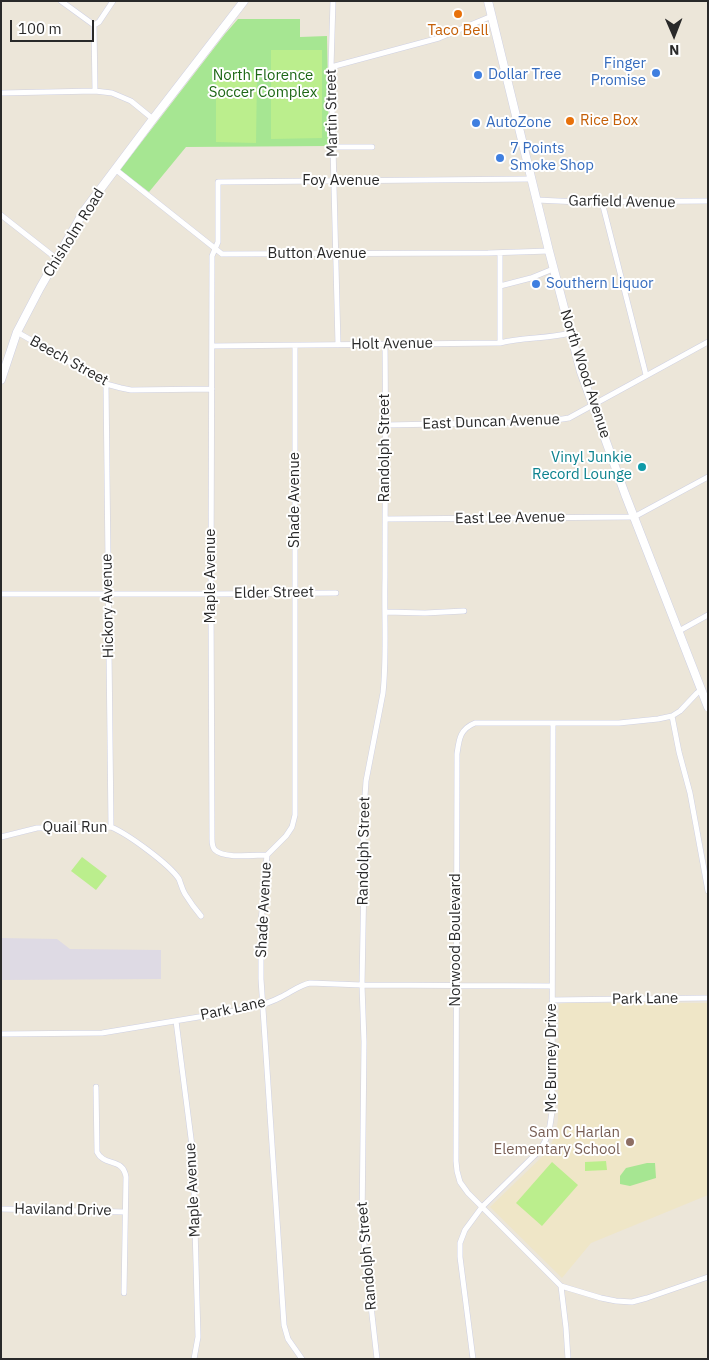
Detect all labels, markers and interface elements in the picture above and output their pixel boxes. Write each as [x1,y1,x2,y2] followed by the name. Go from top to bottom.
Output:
[452,8,464,20] marker: Taco Bell
[12,10,96,42] scale bar
[649,10,699,60] north arrow
[18,19,62,38] text: 100 m
[427,22,489,40] place label: Taco Bell
[669,41,679,59] text: N
[591,55,646,90] place label: Finger Promise
[488,66,561,84] place label: Dollar Tree
[209,67,317,102] park label: North Florence Soccer Complex
[650,67,662,79] marker: Finger Promise
[322,69,342,157] street label: Martin Street
[472,69,484,81] marker: Dollar Tree
[580,112,638,130] place label: Rice Box
[486,114,551,132] place label: AutoZone
[564,115,576,127] marker: Rice Box
[470,117,482,129] marker: AutoZone
[510,140,594,175] place label: 7 Points Smoke Shop
[494,152,506,164] marker: 7 Points Smoke Shop
[302,172,380,190] street label: Foy Avenue
[40,185,108,281] street label: Chisholm Road
[568,192,676,212] street label: Garfield Avenue
[267,245,367,263] street label: Button Avenue
[546,275,654,293] place label: Southern Liquor
[530,278,542,290] marker: Southern Liquor
[556,307,614,441] street label: North Wood Avenue
[27,332,111,390] street label: Beech Street
[351,334,433,354] street label: Holt Avenue
[376,393,394,503] street label: Randolph Street
[422,411,560,433] street label: East Duncan Avenue
[532,449,632,484] place label: Vinyl Junkie Record Lounge
[286,452,304,548] street label: Shade Avenue
[636,461,648,473] marker: Vinyl Junkie Record Lounge
[455,508,565,528] street label: East Lee Avenue
[202,529,220,623] street label: Maple Avenue
[98,553,118,659] street label: Hickory Avenue
[234,583,314,603] street label: Elder Street
[354,796,374,906] street label: Randolph Street
[42,819,108,837] street label: Quail Run
[253,862,275,958] street label: Shade Avenue
[447,873,465,1007] street label: Norwood Boulevard
[612,989,678,1009] street label: Park Lane
[199,993,267,1025] street label: Park Lane
[543,1003,561,1113] street label: Mc Burney Drive
[493,1124,620,1159] place label: Sam C Harlan Elementary School
[624,1136,636,1148] marker: Sam C Harlan Elementary School
[182,1142,204,1238] street label: Maple Avenue
[14,1200,112,1220] street label: Haviland Drive
[353,1201,381,1311] street label: Randolph Street

